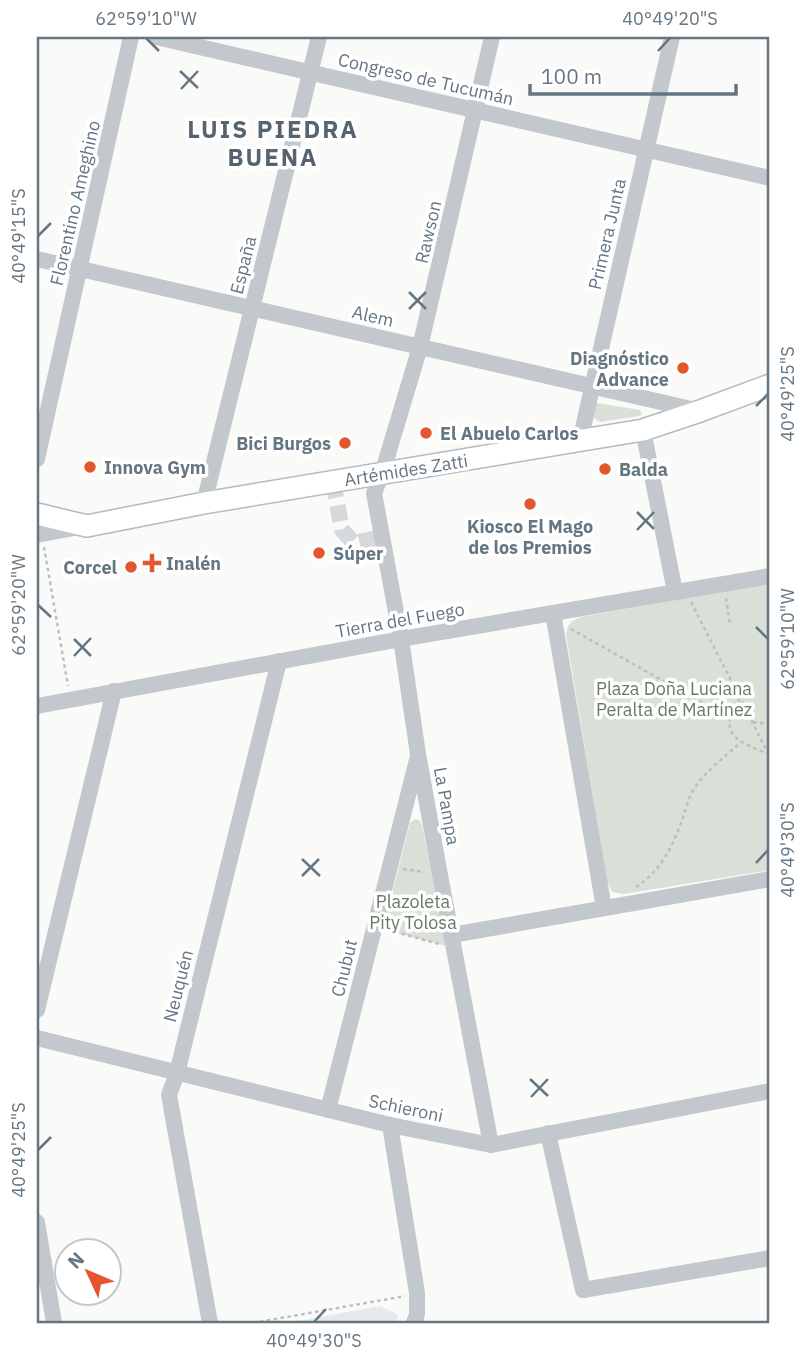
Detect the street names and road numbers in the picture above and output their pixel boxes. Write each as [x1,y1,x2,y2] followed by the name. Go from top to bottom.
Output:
[336,48,516,110] street label: Congreso de Tucumán
[45,118,105,288] street label: Florentino Ameghino
[583,176,631,292] street label: Primera Junta
[410,198,446,266] street label: Rawson
[225,233,261,296] street label: España
[350,300,396,332] street label: Alem
[343,449,469,491] street label: Artémides Zatti
[334,597,466,643] street label: Tierra del Fuego
[429,765,465,847] street label: La Pampa
[326,937,362,999] street label: Chubut
[158,948,198,1024] street label: Neuquén
[367,1089,445,1127] street label: Schieroni

